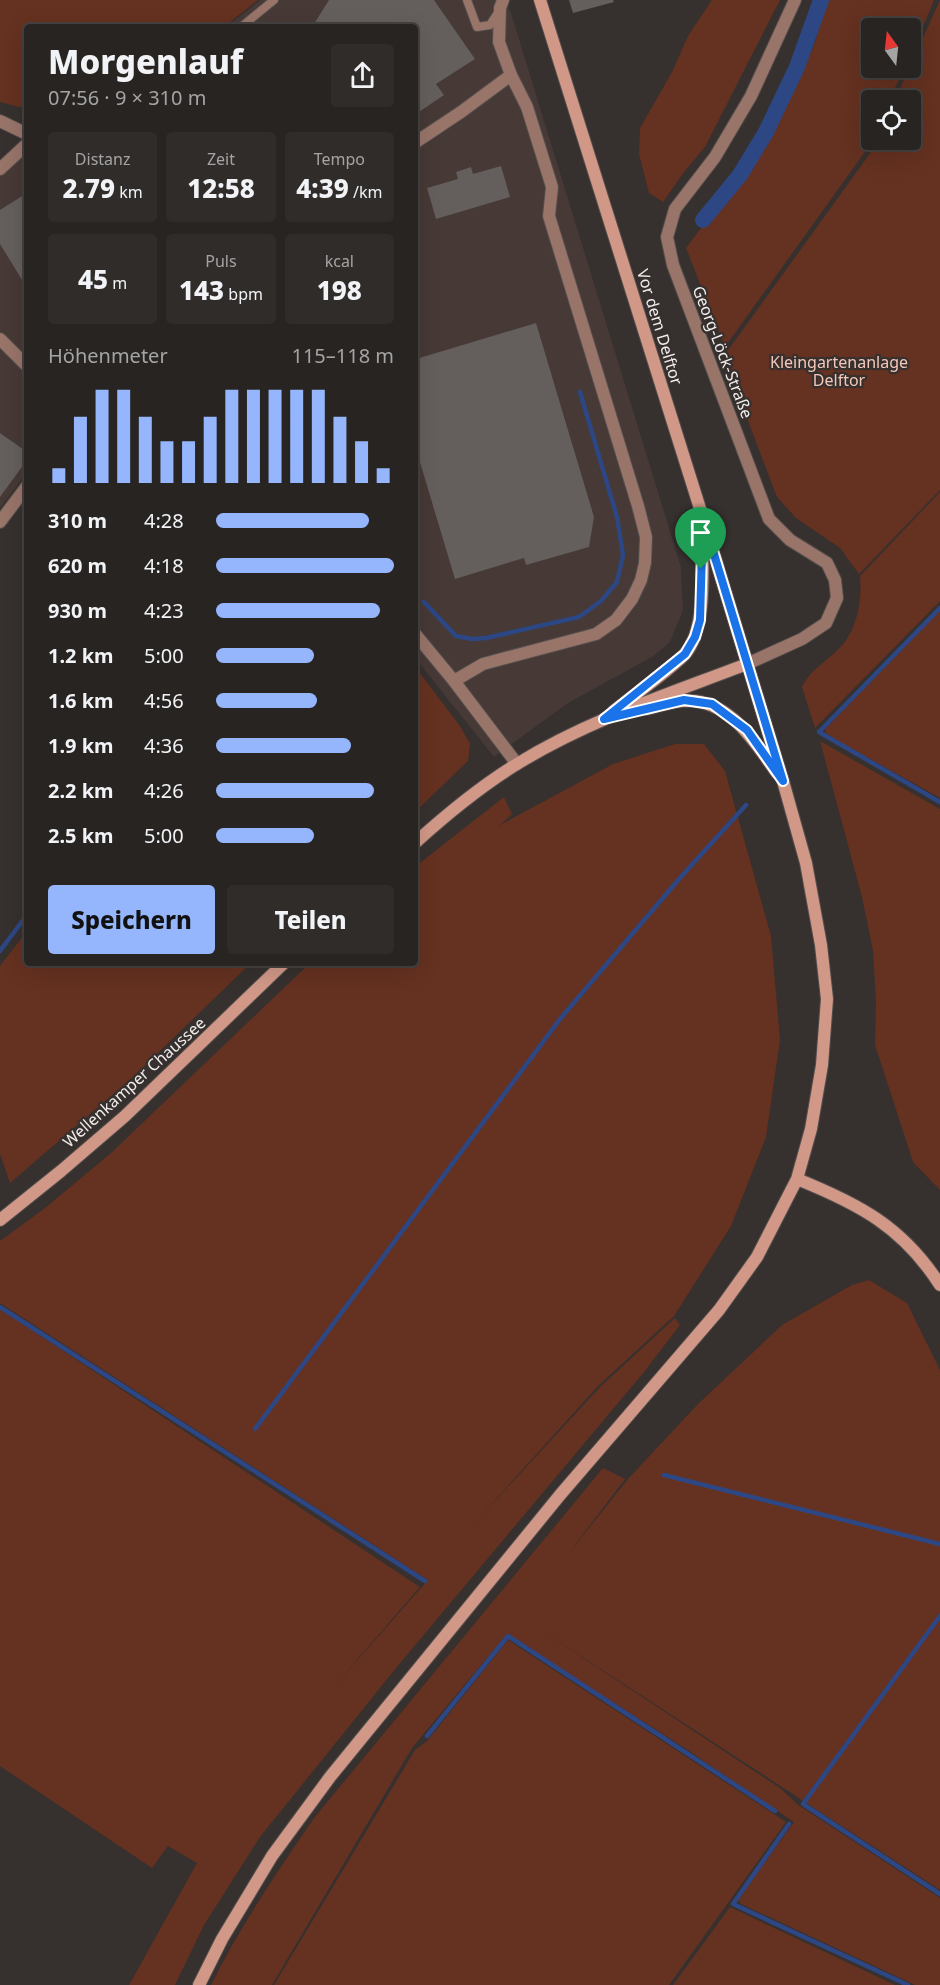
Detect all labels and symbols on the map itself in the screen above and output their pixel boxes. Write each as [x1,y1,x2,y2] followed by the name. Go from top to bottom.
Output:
[861,18,921,78] north arrow
[632,266,688,388] street label: Vor dem Delftor
[688,283,758,421] street label: Georg-Löck-Straße
[770,351,908,391] park label: Kleingartenanlage Delftor
[675,507,726,569] pin
[58,1012,210,1152] street label: Wellenkamper Chaussee

